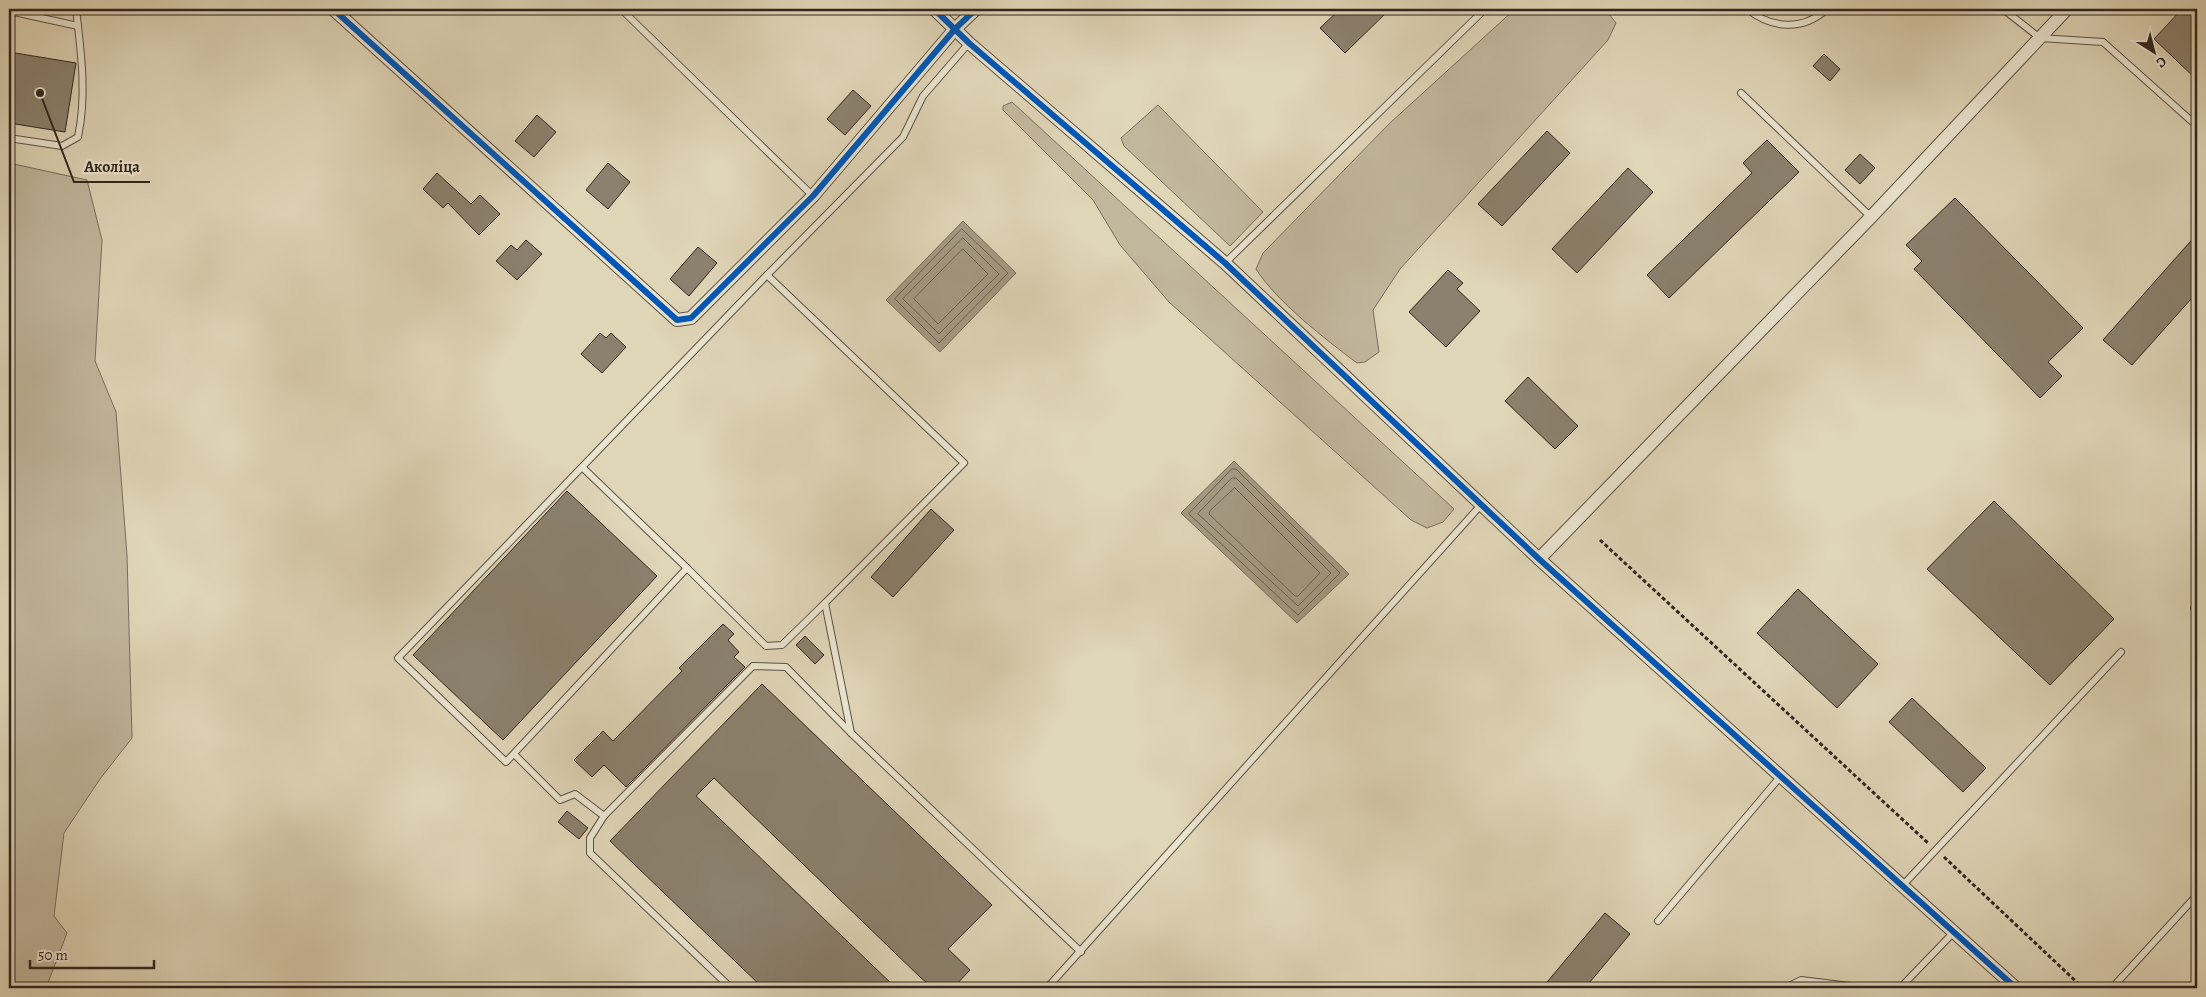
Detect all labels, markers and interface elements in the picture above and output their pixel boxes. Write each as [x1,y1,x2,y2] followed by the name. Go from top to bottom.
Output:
[2128,28,2178,78] north arrow
[2152,52,2170,73] text: С
[74,151,150,182] callout: Аколіца
[83,156,140,178] text: Аколіца
[30,937,154,969] scale bar
[38,945,68,965] text: 50 m

